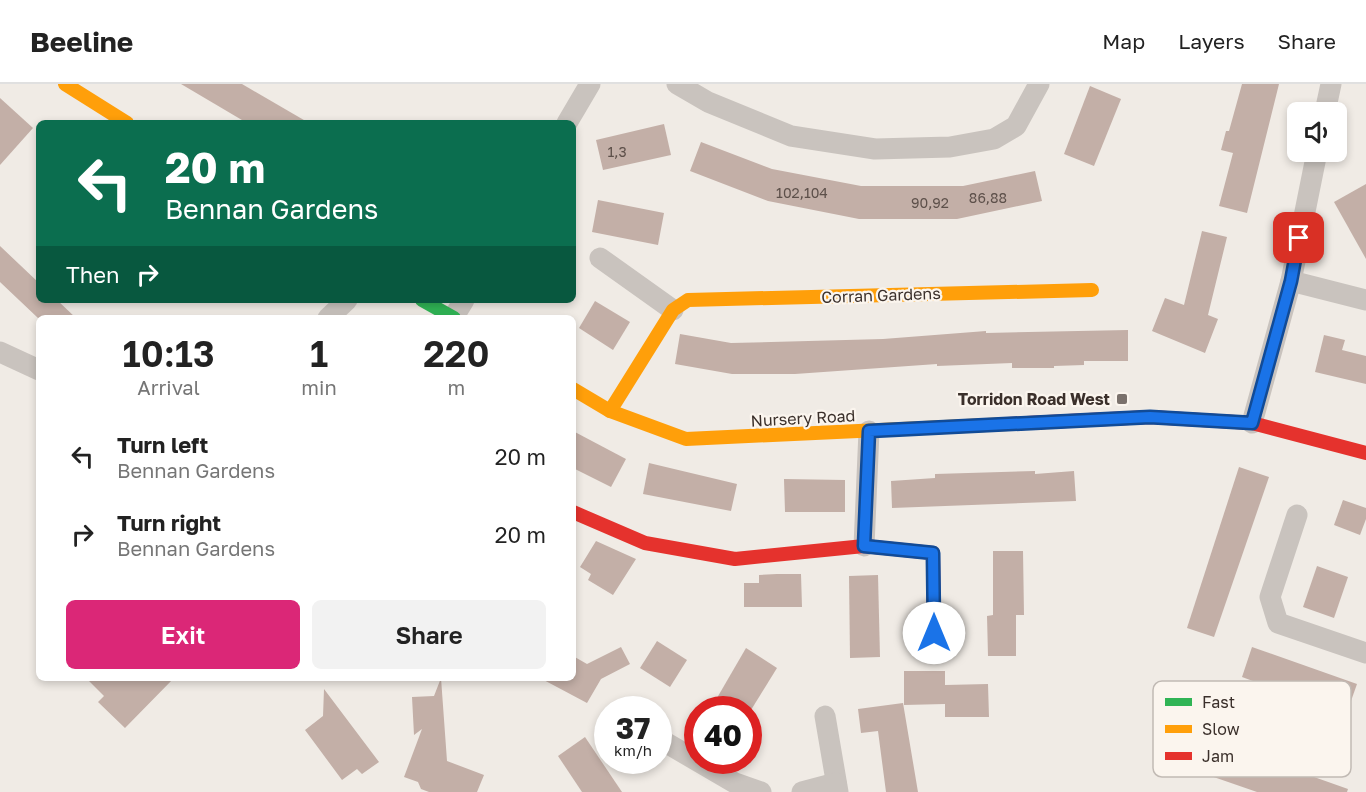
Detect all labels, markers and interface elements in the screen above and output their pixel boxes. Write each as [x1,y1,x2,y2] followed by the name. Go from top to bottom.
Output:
[30,25,133,58] text: Beeline
[1102,28,1145,54] text: Map
[1178,28,1245,54] text: Layers
[1278,28,1336,54] text: Share
[1287,102,1347,162] map controls
[1287,102,1347,162] button: sound
[165,142,265,192] text: 20 m
[607,143,627,160] house number: 1,3
[66,144,144,222] icon: left
[776,184,828,201] house number: 102,104
[969,189,1007,206] house number: 86,88
[165,193,378,225] text: Bennan Gardens
[911,194,949,211] house number: 90,92
[1273,212,1324,263] pin
[1282,221,1315,254] icon: arrive
[131,258,164,291] icon: right
[66,261,119,288] text: Then
[821,283,941,307] street label: Corran Gardens
[123,332,215,375] text: 10:13
[310,332,328,375] text: 1
[423,332,489,375] text: 220
[137,375,200,399] text: Arrival
[301,375,337,399] text: min
[447,375,465,399] text: m
[958,389,1110,409] place label: Torridon Road West
[1115,392,1129,406] marker: Torridon Road West
[750,405,856,431] street label: Nursery Road
[117,431,208,458] text: Turn left
[66,440,99,473] icon: left
[495,443,546,470] text: 20 m
[117,458,275,482] text: Bennan Gardens
[117,509,221,536] text: Turn right
[66,518,99,551] icon: right
[495,521,546,548] text: 20 m
[117,536,275,560] text: Bennan Gardens
[66,600,300,669] button: Exit
[312,600,546,669] button: Share
[902,601,966,665] position arrow
[1153,681,1351,777] legend
[1202,692,1235,712] text: Fast
[684,696,762,774] speed limit sign: 40
[616,710,650,746] text: 37
[1202,719,1240,739] text: Slow
[614,741,652,759] text: km/h
[1202,746,1234,766] text: Jam

